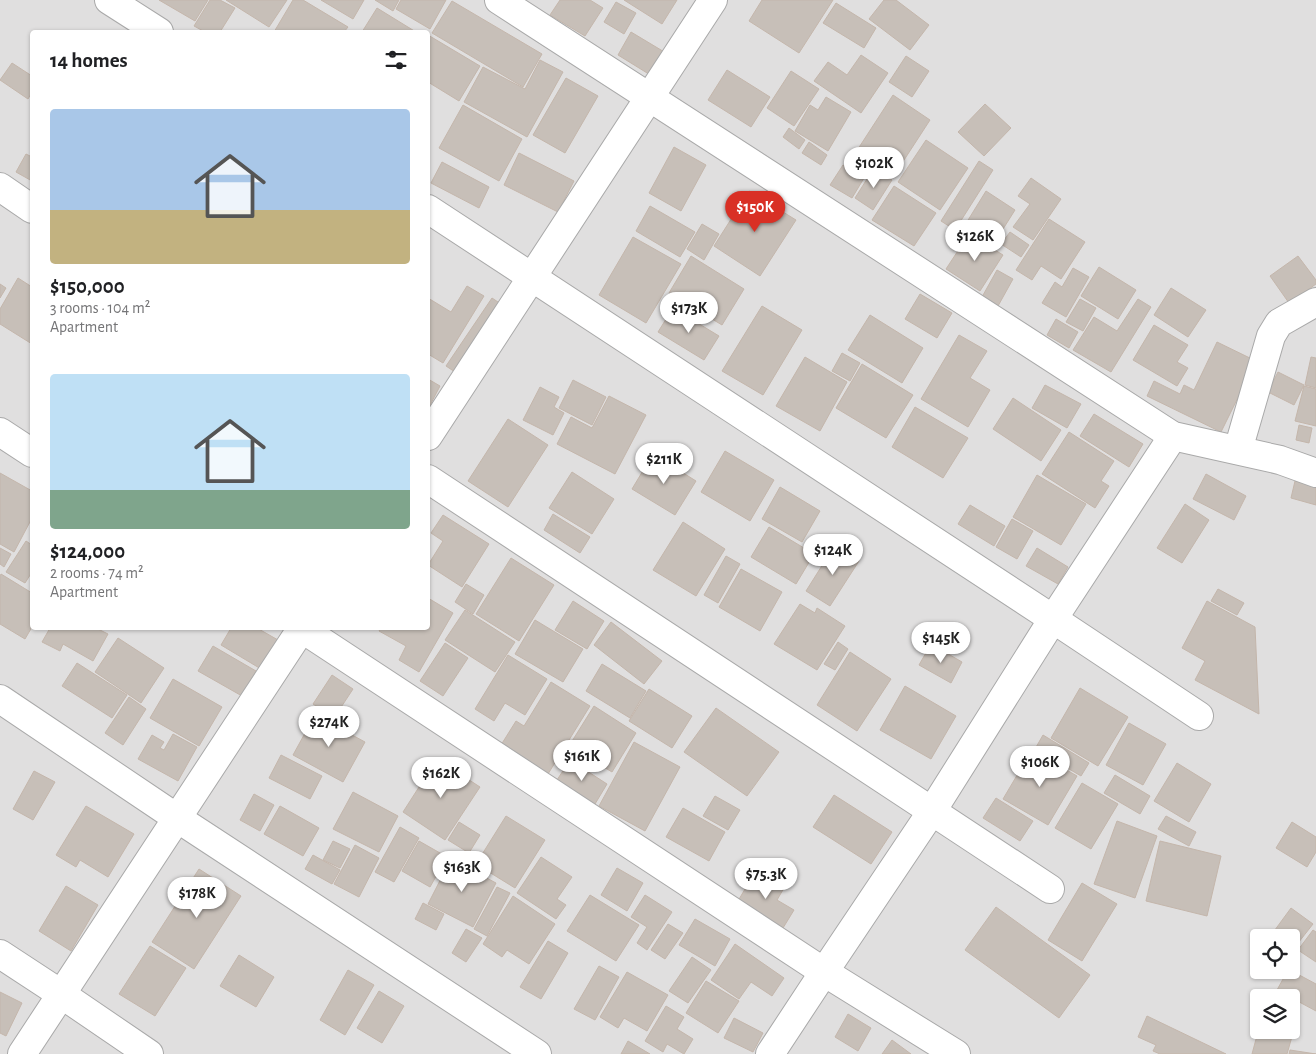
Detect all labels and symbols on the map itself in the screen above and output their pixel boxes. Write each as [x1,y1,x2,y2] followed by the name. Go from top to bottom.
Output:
[839,146,909,189] pin: $102K
[720,190,790,233] pin: $150K
[940,220,1010,262] pin: $126K
[654,292,724,334] pin: $173K
[629,442,699,485] pin: $211K
[798,534,868,576] pin: $124K
[906,622,976,664] pin: $145K
[294,706,364,748] pin: $274K
[547,740,617,782] pin: $161K
[1005,746,1075,788] pin: $106K
[406,756,476,799] pin: $162K
[427,850,497,893] pin: $163K
[725,858,807,900] pin: $75.3K
[162,876,232,919] pin: $178K

